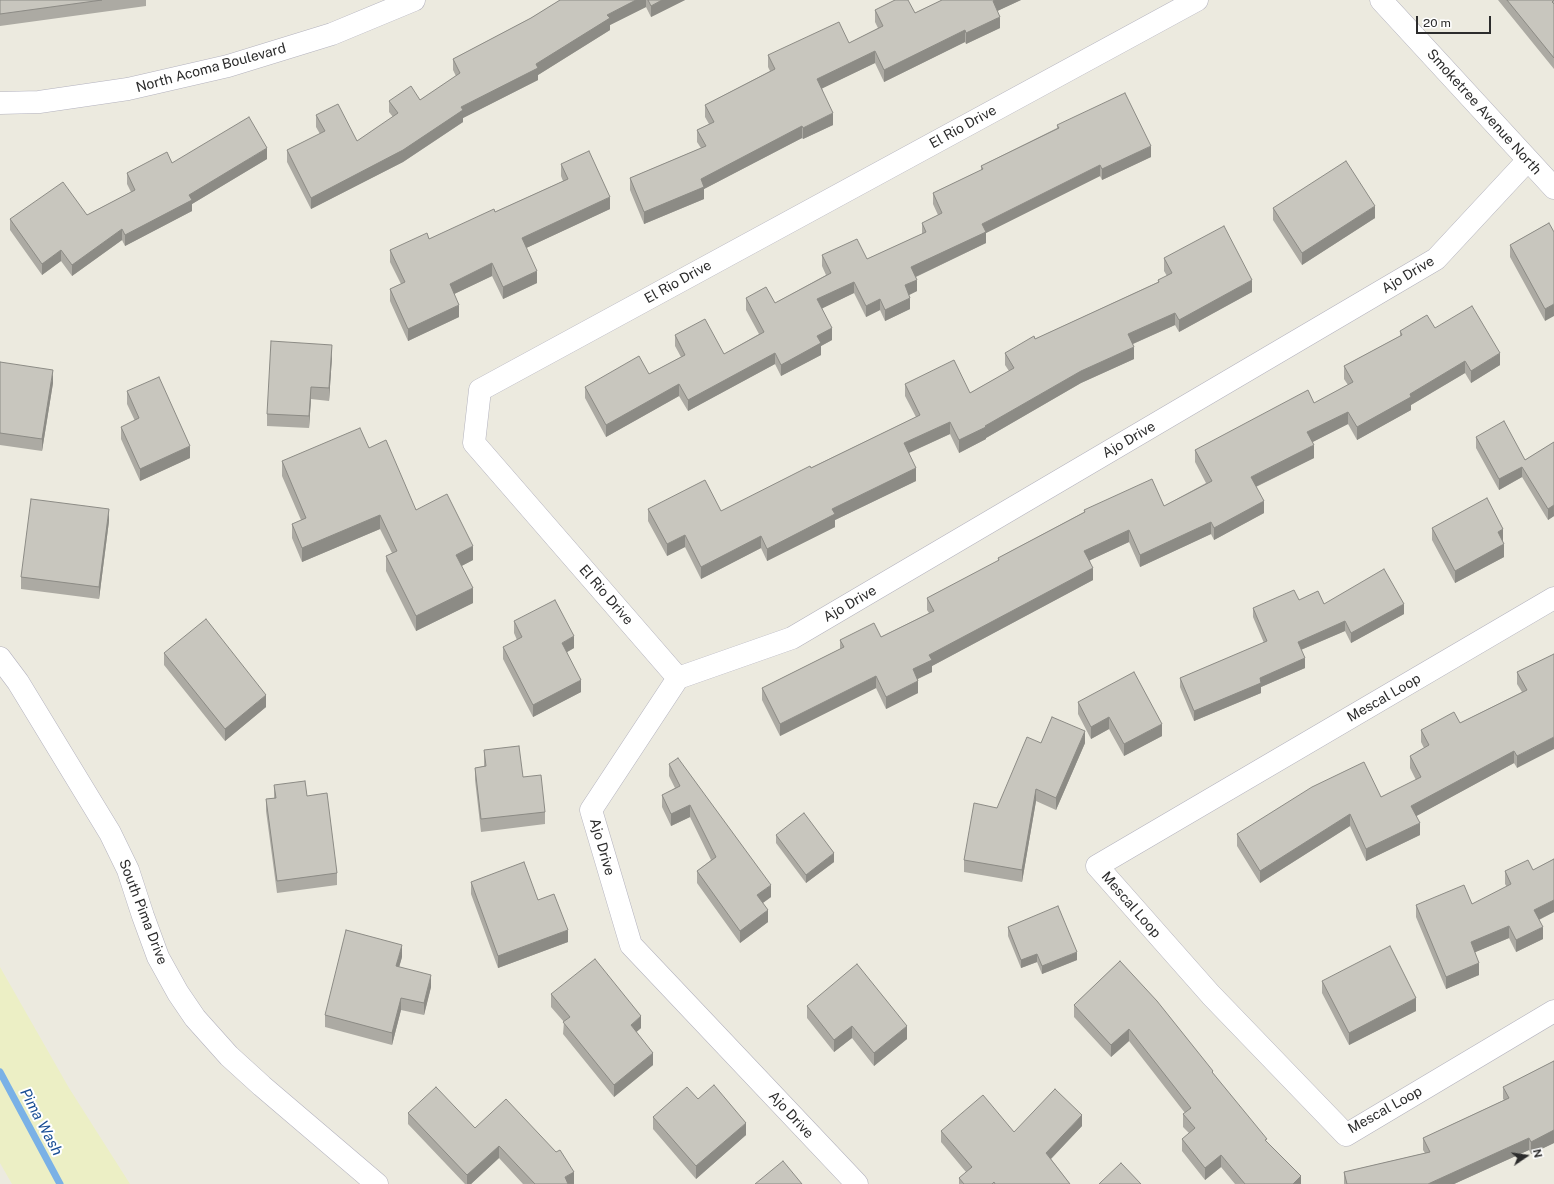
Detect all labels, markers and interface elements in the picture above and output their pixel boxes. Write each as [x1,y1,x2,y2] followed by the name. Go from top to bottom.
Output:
[1418,8,1493,34] scale bar
[1423,16,1451,30] text: 20 m
[134,40,288,96] street label: North Acoma Boulevard
[1423,46,1545,178] street label: Smoketree Avenue North
[927,102,999,152] street label: El Rio Drive
[1379,253,1437,297] street label: Ajo Drive
[642,257,714,307] street label: El Rio Drive
[1099,418,1159,462] street label: Ajo Drive
[575,562,637,628] street label: El Rio Drive
[820,582,880,626] street label: Ajo Drive
[1344,670,1424,726] street label: Mescal Loop
[586,817,618,877] street label: Ajo Drive
[115,857,171,967] street label: South Pima Drive
[1098,868,1164,942] street label: Mescal Loop
[1345,1083,1425,1137] street label: Mescal Loop
[16,1085,66,1159] water label: Pima Wash
[765,1088,817,1142] street label: Ajo Drive
[1506,1136,1546,1176] north arrow
[1531,1148,1545,1159] text: N

